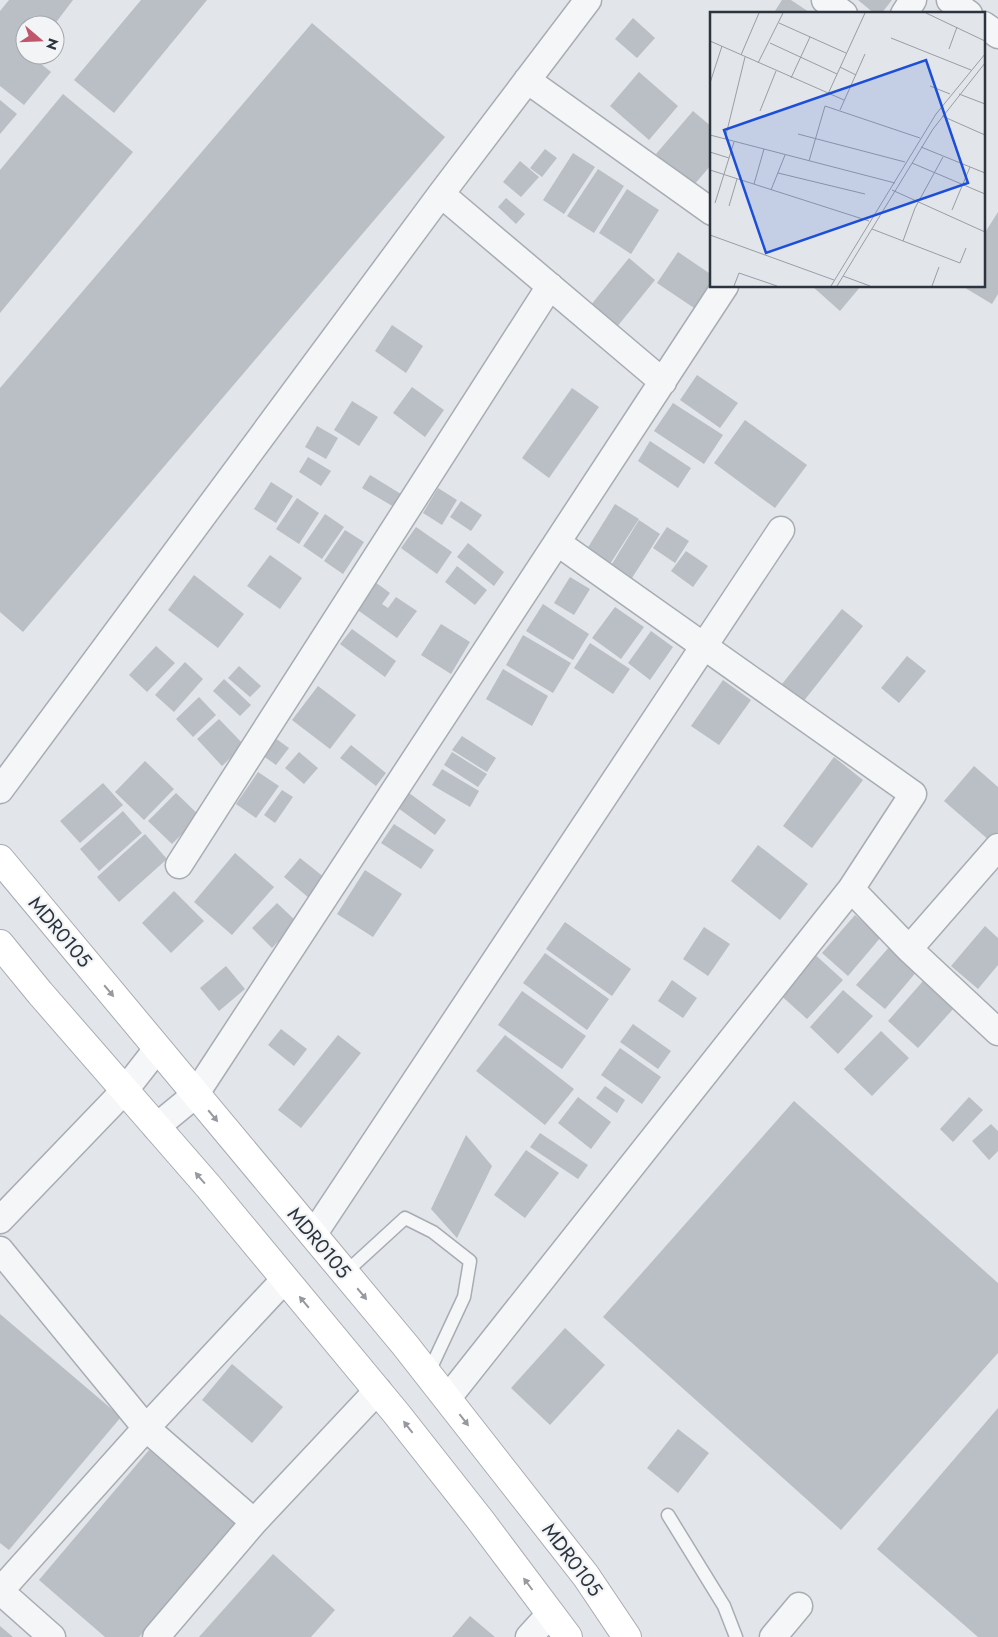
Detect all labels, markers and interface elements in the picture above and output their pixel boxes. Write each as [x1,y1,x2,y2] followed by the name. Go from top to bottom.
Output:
[710,12,986,288] inset map
[15,15,65,65] north arrow
[41,36,64,53] text: N
[21,890,99,974] street label: MDR0105
[103,984,115,996] one-way arrow
[207,1109,218,1122] one-way arrow
[194,1172,206,1184] one-way arrow
[280,1201,358,1285] street label: MDR0105
[357,1287,368,1300] one-way arrow
[299,1296,310,1309] one-way arrow
[459,1413,470,1426] one-way arrow
[403,1420,413,1434] one-way arrow
[535,1517,609,1603] street label: MDR0105
[523,1577,533,1591] one-way arrow

